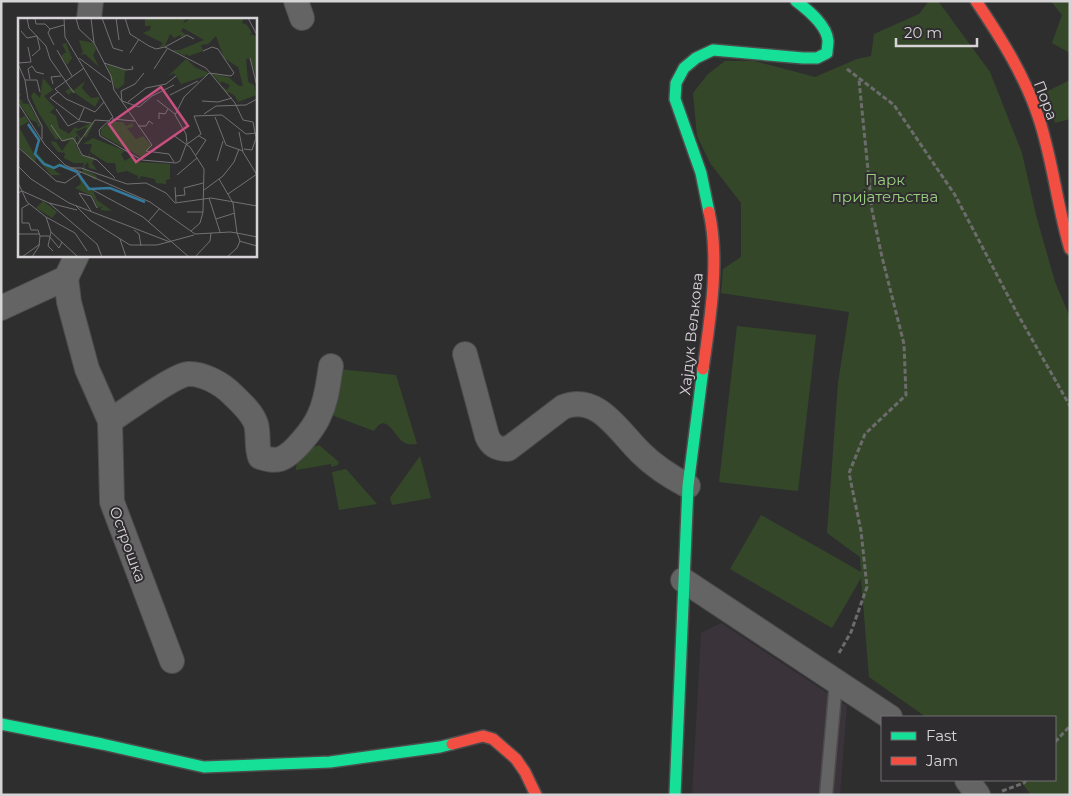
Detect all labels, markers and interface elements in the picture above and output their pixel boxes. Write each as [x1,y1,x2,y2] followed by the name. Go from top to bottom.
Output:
[896,15,977,47] scale bar
[18,18,256,256] inset map
[904,23,942,42] text: 20 m
[1030,78,1062,122] street label: Пора
[832,170,938,206] park label: Парк пријатељства
[675,272,707,396] street label: Хајдук Вељкова
[106,504,150,584] street label: Острошка
[881,716,1056,781] legend
[926,726,957,745] text: Fast
[925,751,958,770] text: Jam

